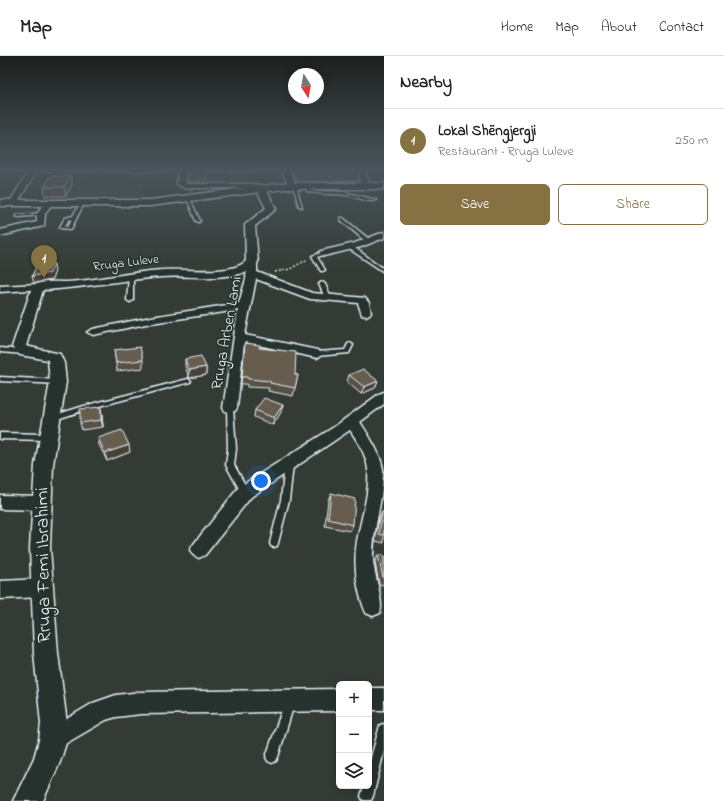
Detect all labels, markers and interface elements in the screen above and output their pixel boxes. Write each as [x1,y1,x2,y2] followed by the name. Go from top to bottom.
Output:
[20,14,52,41] text: Map
[501,17,533,38] text: Home
[555,17,579,38] text: Map
[601,17,637,38] text: About
[659,17,704,38] text: Contact
[288,68,324,104] north arrow
[400,70,452,95] text: Nearby
[438,120,536,142] text: Lokal Shëngjergji
[411,131,415,150] text: 1
[675,131,708,150] text: 250 m
[438,142,574,161] text: Restaurant · Rruga Luleve
[400,184,550,225] button: Save
[558,184,708,225] button: Share
[31,245,57,278] pin: 1
[92,250,160,277] street label: Rruga Luleve
[205,274,249,392] street label: Rruga Arben Lami
[251,471,271,491] your location
[29,487,61,643] street label: Rruga Femi Ibrahimi
[336,681,372,789] map controls
[336,681,372,717] button: +
[336,717,372,753] button: −
[336,753,372,789] button: layers

